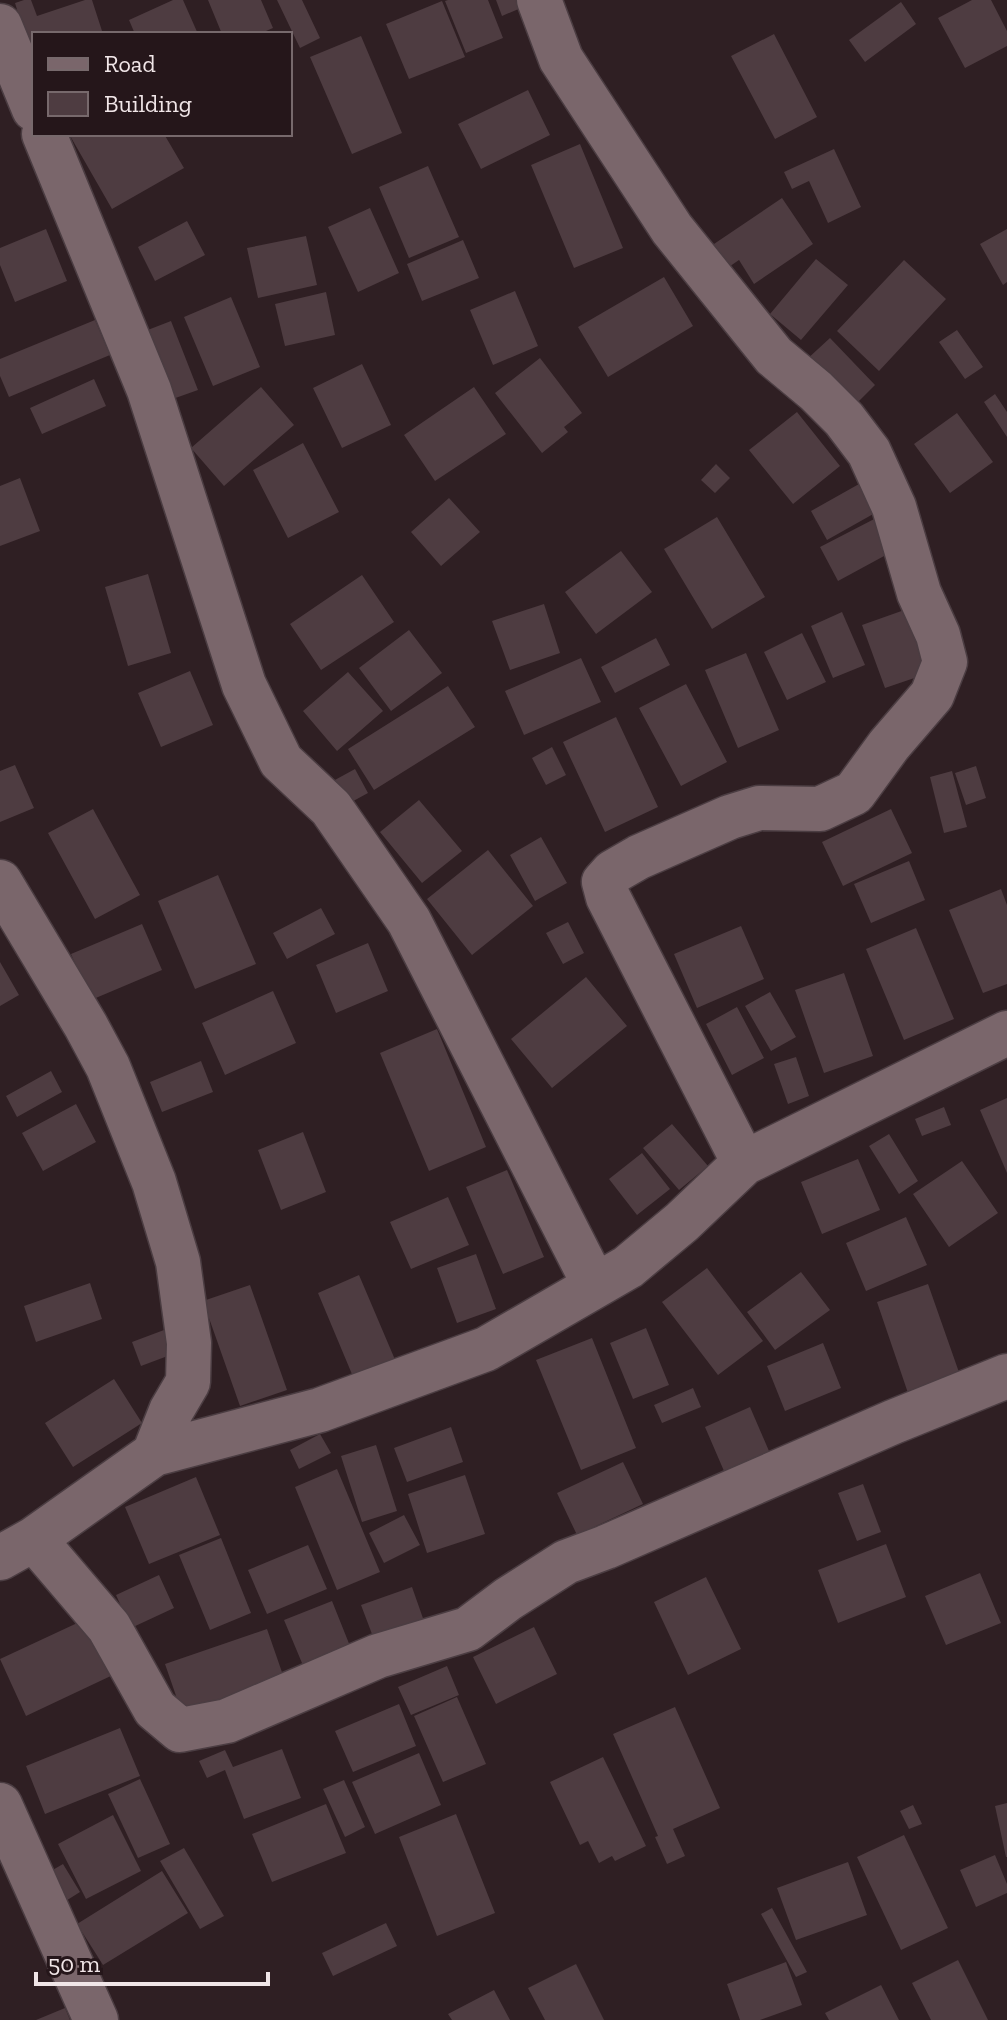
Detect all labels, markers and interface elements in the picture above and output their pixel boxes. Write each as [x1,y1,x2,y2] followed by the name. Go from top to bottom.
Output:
[32,32,292,136] legend
[104,49,156,78] text: Road
[104,89,192,118] text: Building
[36,1936,268,1986] scale bar
[48,1949,101,1978] text: 50 m

